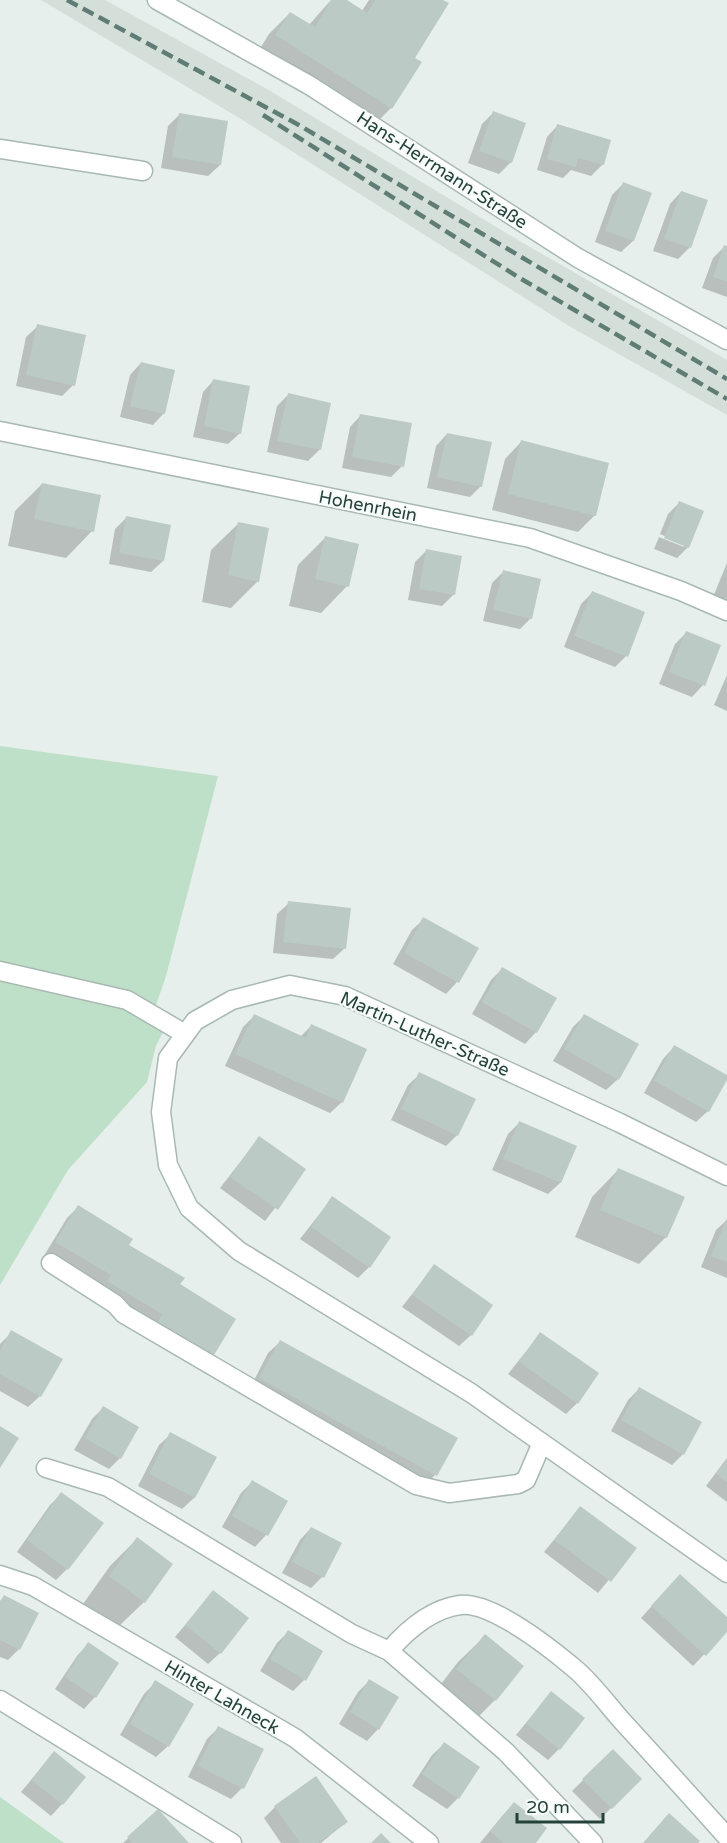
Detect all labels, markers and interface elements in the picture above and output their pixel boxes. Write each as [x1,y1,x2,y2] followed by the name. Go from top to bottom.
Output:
[352,107,532,233] street label: Hans-Herrmann-Straße
[317,486,419,526] street label: Hohenrhein
[337,987,513,1081] street label: Martin-Luther-Straße
[161,1655,284,1739] street label: Hinter Lahneck
[517,1786,602,1824] scale bar
[526,1796,570,1818] text: 20 m

